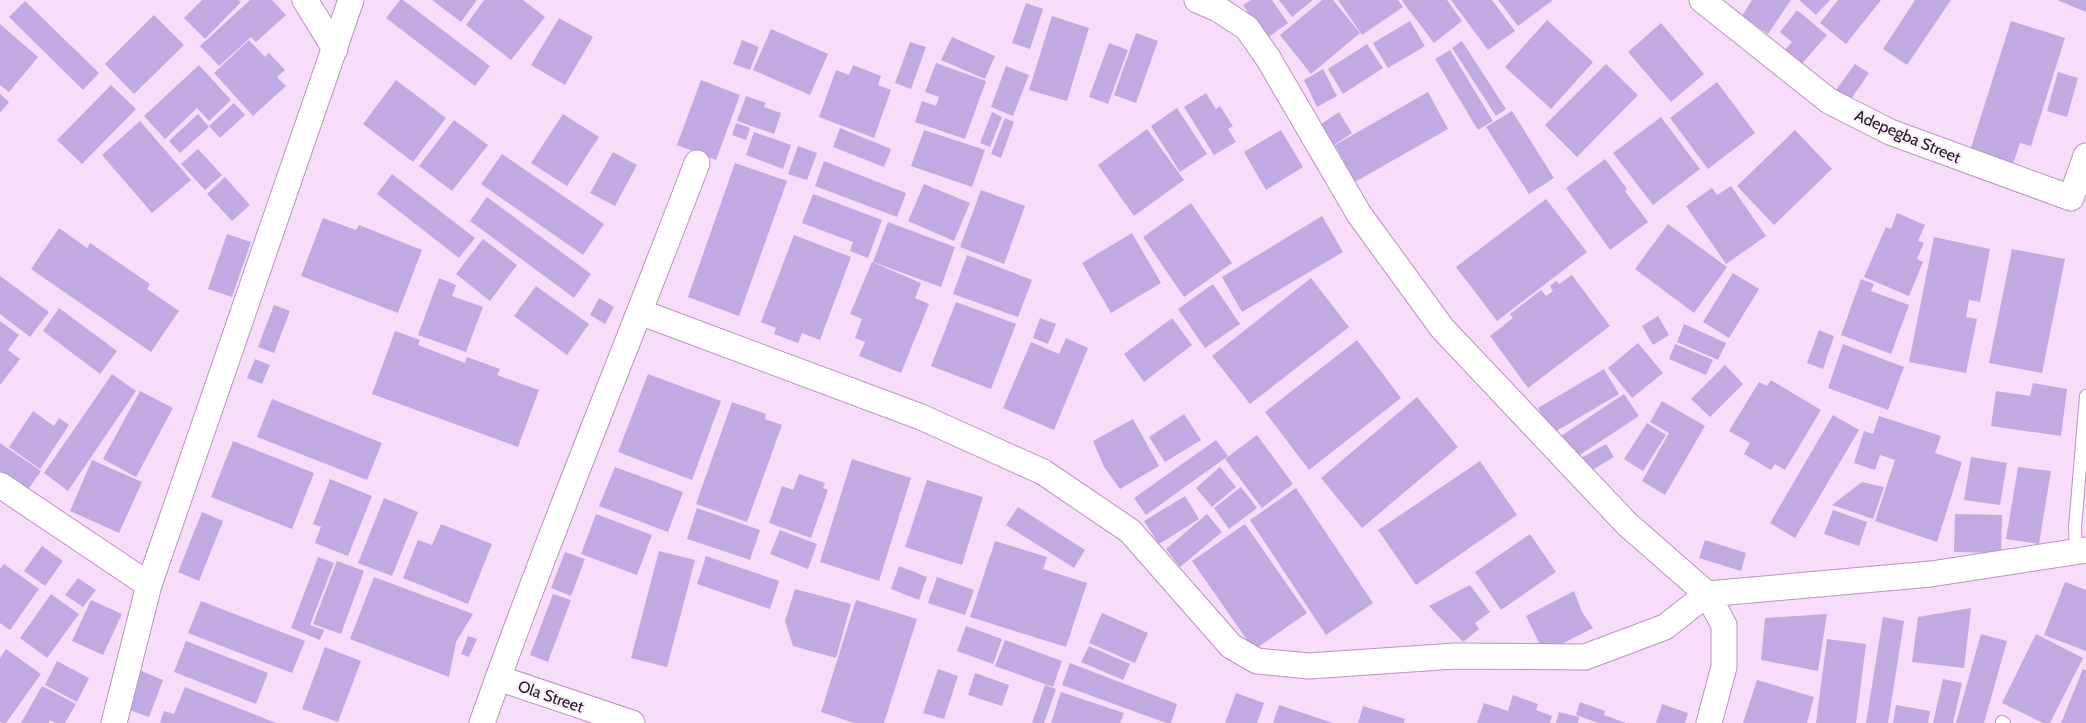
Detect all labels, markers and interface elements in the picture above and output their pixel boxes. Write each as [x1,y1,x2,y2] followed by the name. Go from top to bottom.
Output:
[1852,106,1964,168] street label: Adepegba Street
[515,676,587,717] street label: Ola Street

